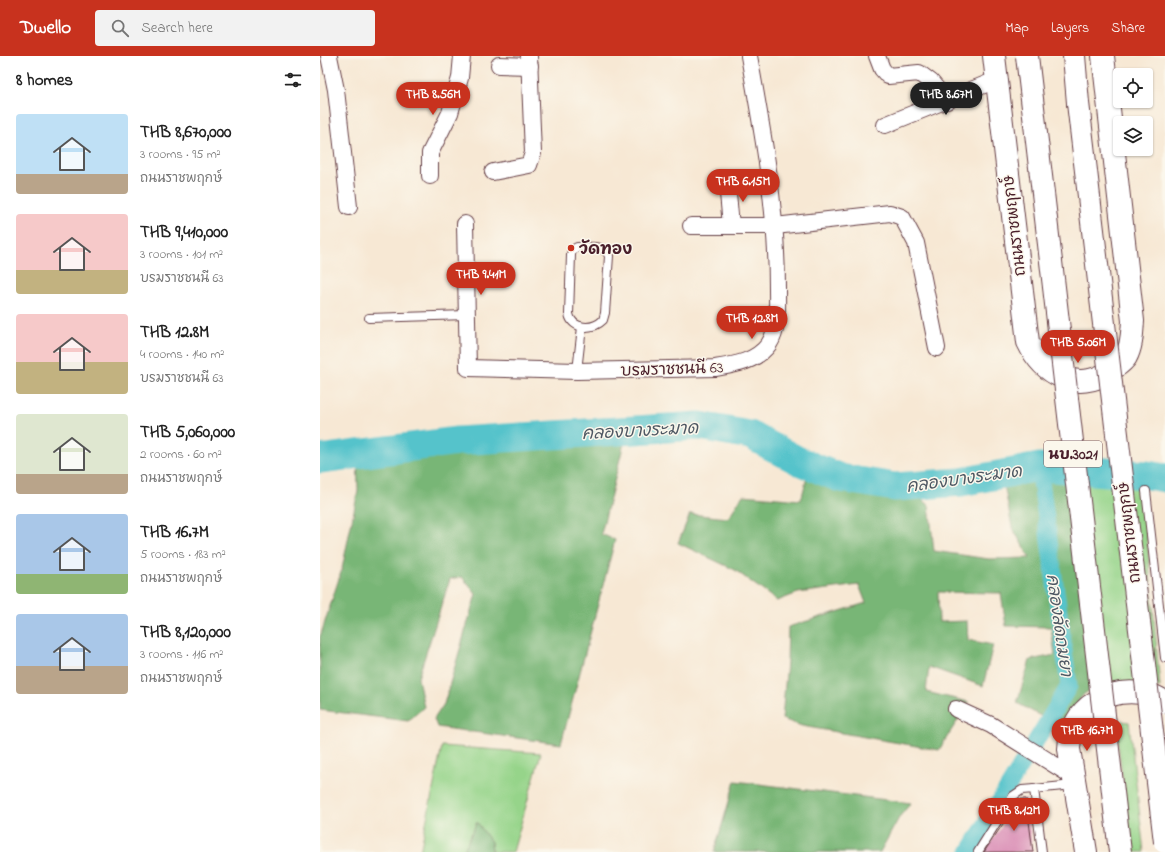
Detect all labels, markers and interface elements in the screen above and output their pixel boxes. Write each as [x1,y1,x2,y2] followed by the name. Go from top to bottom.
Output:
[95,10,375,46] search box
[20,15,71,42] text: Dwello
[109,17,131,39] icon: search
[141,17,213,39] text: Search here
[1005,18,1029,39] text: Map
[1051,18,1089,39] text: Layers
[1111,18,1145,39] text: Share
[16,68,73,93] text: 8 homes
[1113,68,1153,156] map controls
[1113,68,1153,108] button: locate
[282,69,304,91] icon: filters
[387,82,479,116] pin: THB 8.56M
[900,82,992,116] pin: THB 8.67M
[405,85,461,104] text: THB 8.56M
[919,85,973,104] text: THB 8.67M
[1113,116,1153,156] button: layers
[140,120,231,145] text: THB 8,670,000
[48,130,96,178] icon: home
[140,145,221,164] text: 3 rooms · 95 m²
[140,169,222,188] text: ถนนราชพฤกษ์
[697,169,789,203] pin: THB 6.15M
[716,172,770,191] text: THB 6.15M
[996,173,1033,278] street label: ถนนราชพฤกษ์
[140,220,228,245] text: THB 9,410,000
[48,230,96,278] icon: home
[579,238,632,262] place label: วัดทอง
[566,243,576,253] marker: วัดทอง
[140,245,223,264] text: 3 rooms · 101 m²
[435,262,527,296] pin: THB 9.41M
[456,265,506,284] text: THB 9.41M
[140,269,224,288] text: บรมราชชนนี 63
[706,306,798,340] pin: THB 12.8M
[725,309,779,328] text: THB 12.8M
[140,320,209,345] text: THB 12.8M
[48,330,96,378] icon: home
[1032,330,1124,364] pin: THB 5.06M
[1050,333,1106,352] text: THB 5.06M
[140,345,224,364] text: 4 rooms · 140 m²
[620,356,724,384] street label: บรมราชชนนี 63
[140,369,224,388] text: บรมราชชนนี 63
[581,416,700,447] water label: คลองบางระมาด
[140,420,235,445] text: THB 5,060,000
[48,430,96,478] icon: home
[1044,441,1102,467] road number: นบ.3021
[140,445,222,464] text: 2 rooms · 60 m²
[905,459,1025,500] water label: คลองบางระมาด
[140,469,222,488] text: ถนนราชพฤกษ์
[1111,480,1148,585] street label: ถนนราชพฤกษ์
[140,520,209,545] text: THB 16.7M
[48,530,96,578] icon: home
[140,545,226,564] text: 5 rooms · 183 m²
[140,569,222,588] text: ถนนราชพฤกษ์
[1039,572,1078,680] water label: คลองลัดถมยา
[140,620,231,645] text: THB 8,120,000
[48,630,96,678] icon: home
[140,645,223,664] text: 3 rooms · 116 m²
[140,669,222,688] text: ถนนราชพฤกษ์
[1041,718,1133,752] pin: THB 16.7M
[1061,721,1113,740] text: THB 16.7M
[968,798,1060,832] pin: THB 8.12M
[987,801,1041,820] text: THB 8.12M

